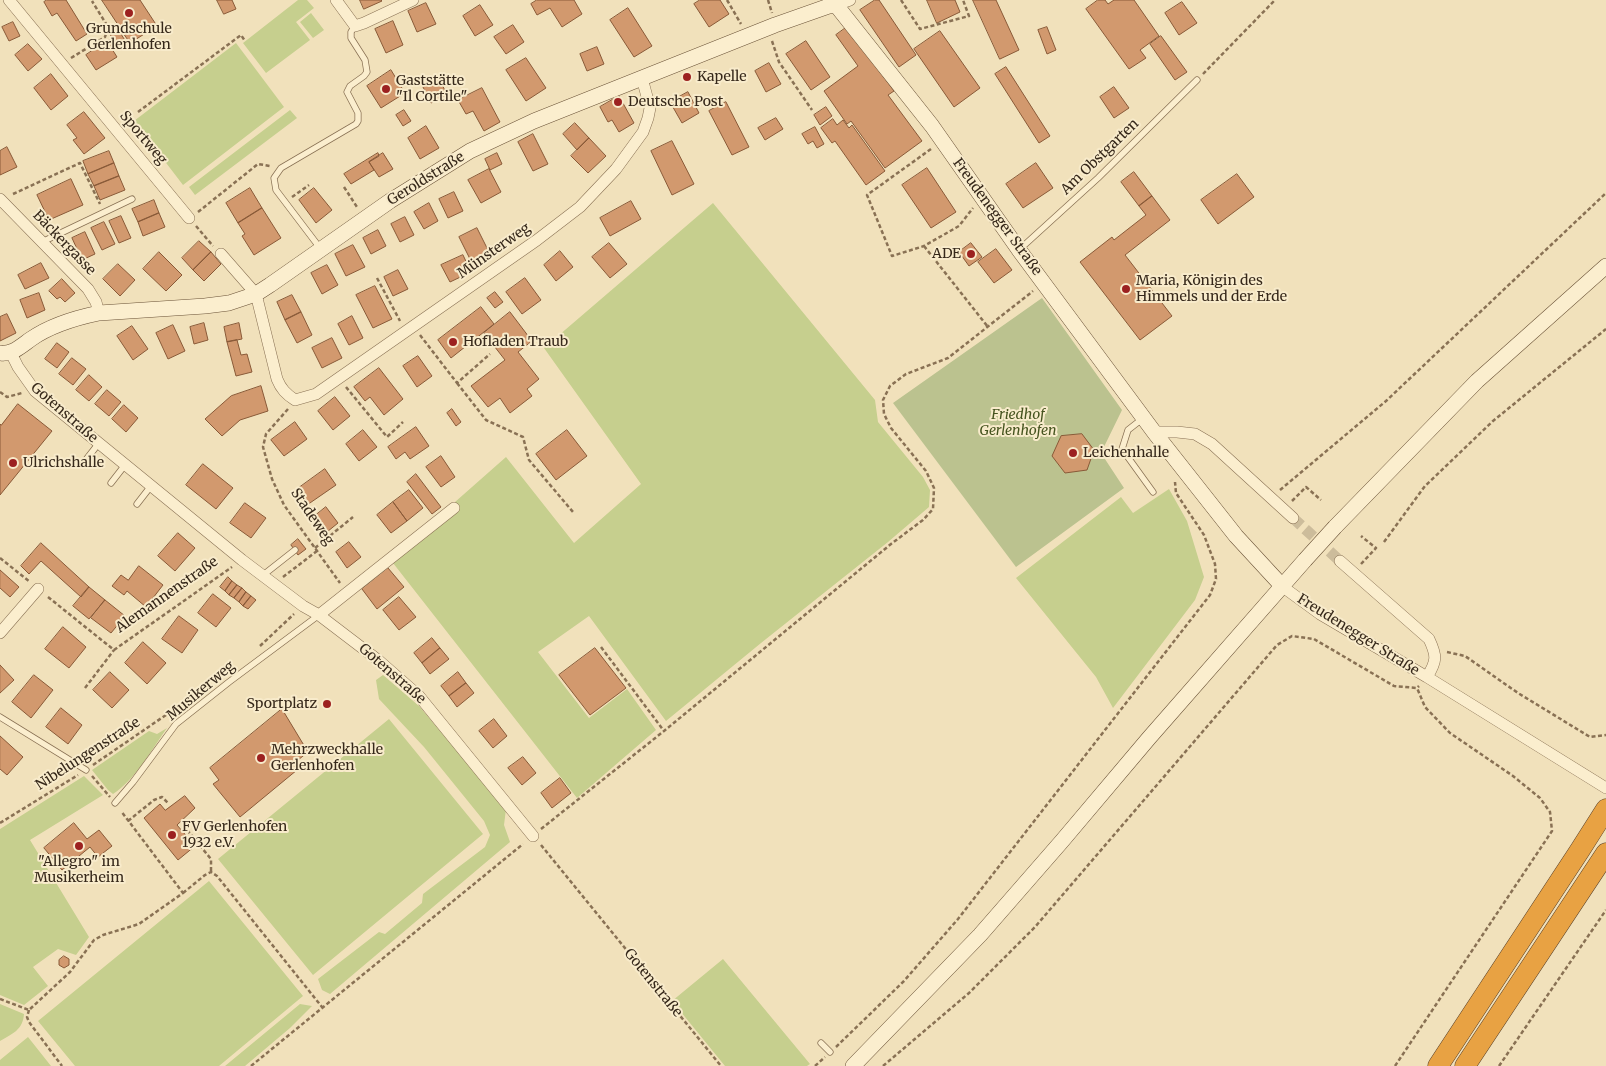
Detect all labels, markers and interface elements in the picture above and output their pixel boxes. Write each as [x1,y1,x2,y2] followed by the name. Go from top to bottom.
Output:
[123,7,135,19] marker: Grundschule Gerlenhofen
[86,21,172,54] place label: Grundschule Gerlenhofen
[697,69,747,85] place label: Kapelle
[681,71,693,83] marker: Kapelle
[396,73,467,105] place label: Gaststätte "Il Cortile"
[380,83,392,95] marker: Gaststätte "Il Cortile"
[628,94,723,110] place label: Deutsche Post
[612,96,624,108] marker: Deutsche Post
[116,108,170,168] street label: Sportweg
[1058,116,1142,198] street label: Am Obstgarten
[385,149,467,209] street label: Geroldstraße
[949,155,1045,279] street label: Freudenegger Straße
[29,207,99,279] street label: Bäckergasse
[454,220,534,282] street label: Münsterweg
[932,246,961,262] place label: ADE
[965,248,977,260] marker: ADE
[1136,273,1287,306] place label: Maria, Königin des Himmels und der Erde
[1120,283,1132,295] marker: Maria, Königin des Himmels und der Erde
[463,334,568,350] place label: Hofladen Traub
[447,336,459,348] marker: Hofladen Traub
[27,379,101,447] street label: Gotenstraße
[980,407,1056,440] park label: Friedhof Gerlenhofen
[1083,445,1169,461] place label: Leichenhalle
[1067,447,1079,459] marker: Leichenhalle
[23,455,104,471] place label: Ulrichshalle
[7,457,19,469] marker: Ulrichshalle
[287,485,337,549] street label: Stadeweg
[113,553,221,637] street label: Alemannenstraße
[1294,591,1422,679] street label: Freudenegger Straße
[355,640,429,708] street label: Gotenstraße
[164,658,238,724] street label: Musikerweg
[247,696,317,712] place label: Sportplatz
[321,698,333,710] marker: Sportplatz
[33,714,143,794] street label: Nibelungenstraße
[271,742,383,774] place label: Mehrzweckhalle Gerlenhofen
[255,752,267,764] marker: Mehrzweckhalle Gerlenhofen
[182,819,287,852] place label: FV Gerlenhofen 1932 e.V.
[166,829,178,841] marker: FV Gerlenhofen 1932 e.V.
[73,840,85,852] marker: "Allegro" im Musikerheim
[34,854,124,886] place label: "Allegro" im Musikerheim
[620,945,686,1021] street label: Gotenstraße

